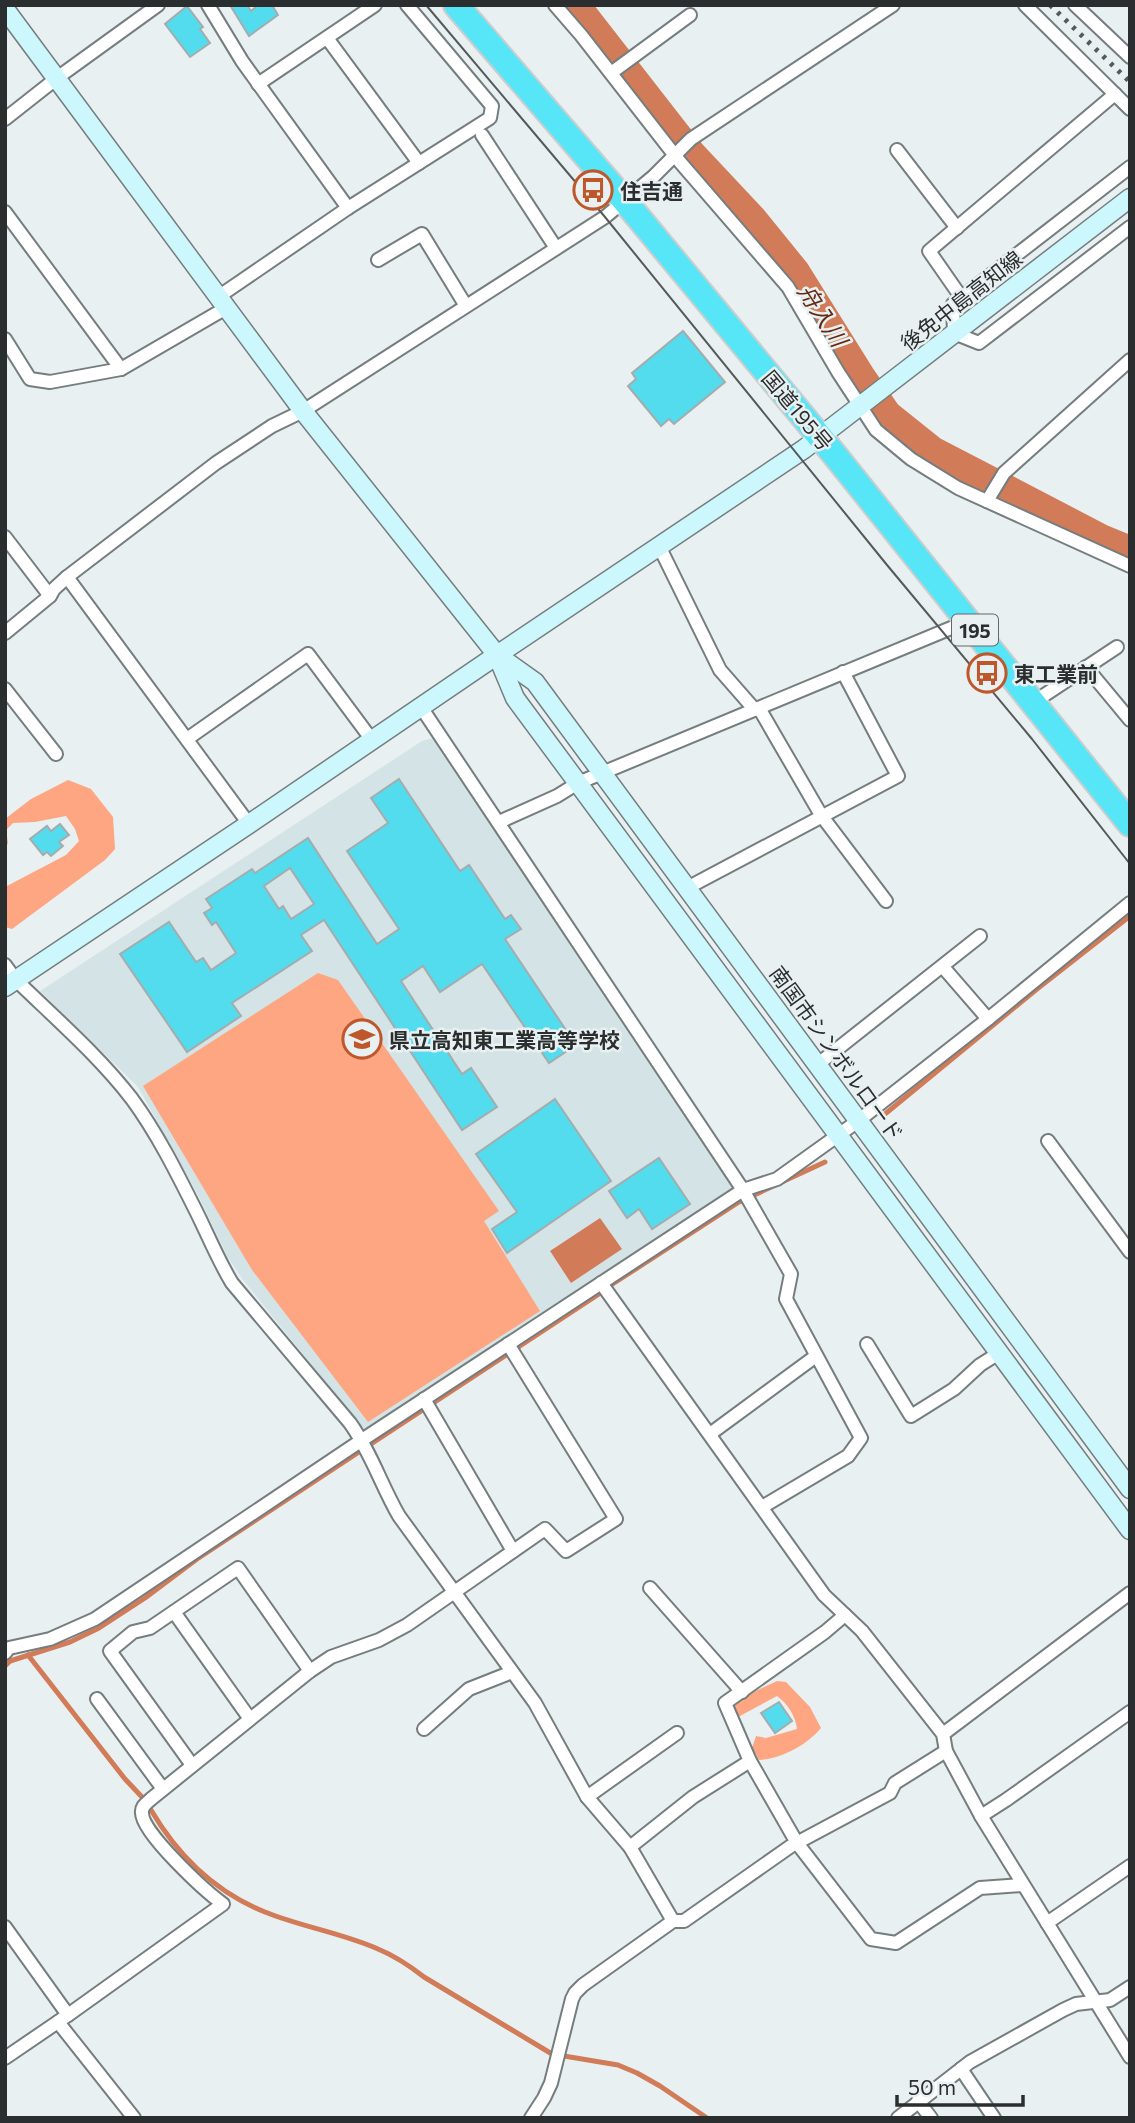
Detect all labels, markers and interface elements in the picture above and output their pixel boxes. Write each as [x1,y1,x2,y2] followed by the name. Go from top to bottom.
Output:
[572,169,614,211] bus stop icon: 住吉通
[620,178,683,203] place label: 住吉通
[895,245,1027,355] street label: 後免中島高知線
[792,278,855,354] water label: 舟入川
[757,365,839,455] street label: 国道195号
[952,614,998,646] road number: 195
[966,652,1008,694] bus stop icon: 東工業前
[1014,661,1098,686] place label: 東工業前
[765,961,909,1145] street label: 南国市シンボルロード
[341,1018,383,1060] school or university icon: 県立高知東工業高等学校
[389,1027,620,1052] place label: 県立高知東工業高等学校
[897,2064,1023,2108] scale bar
[908,2074,956,2099] text: 50 m

